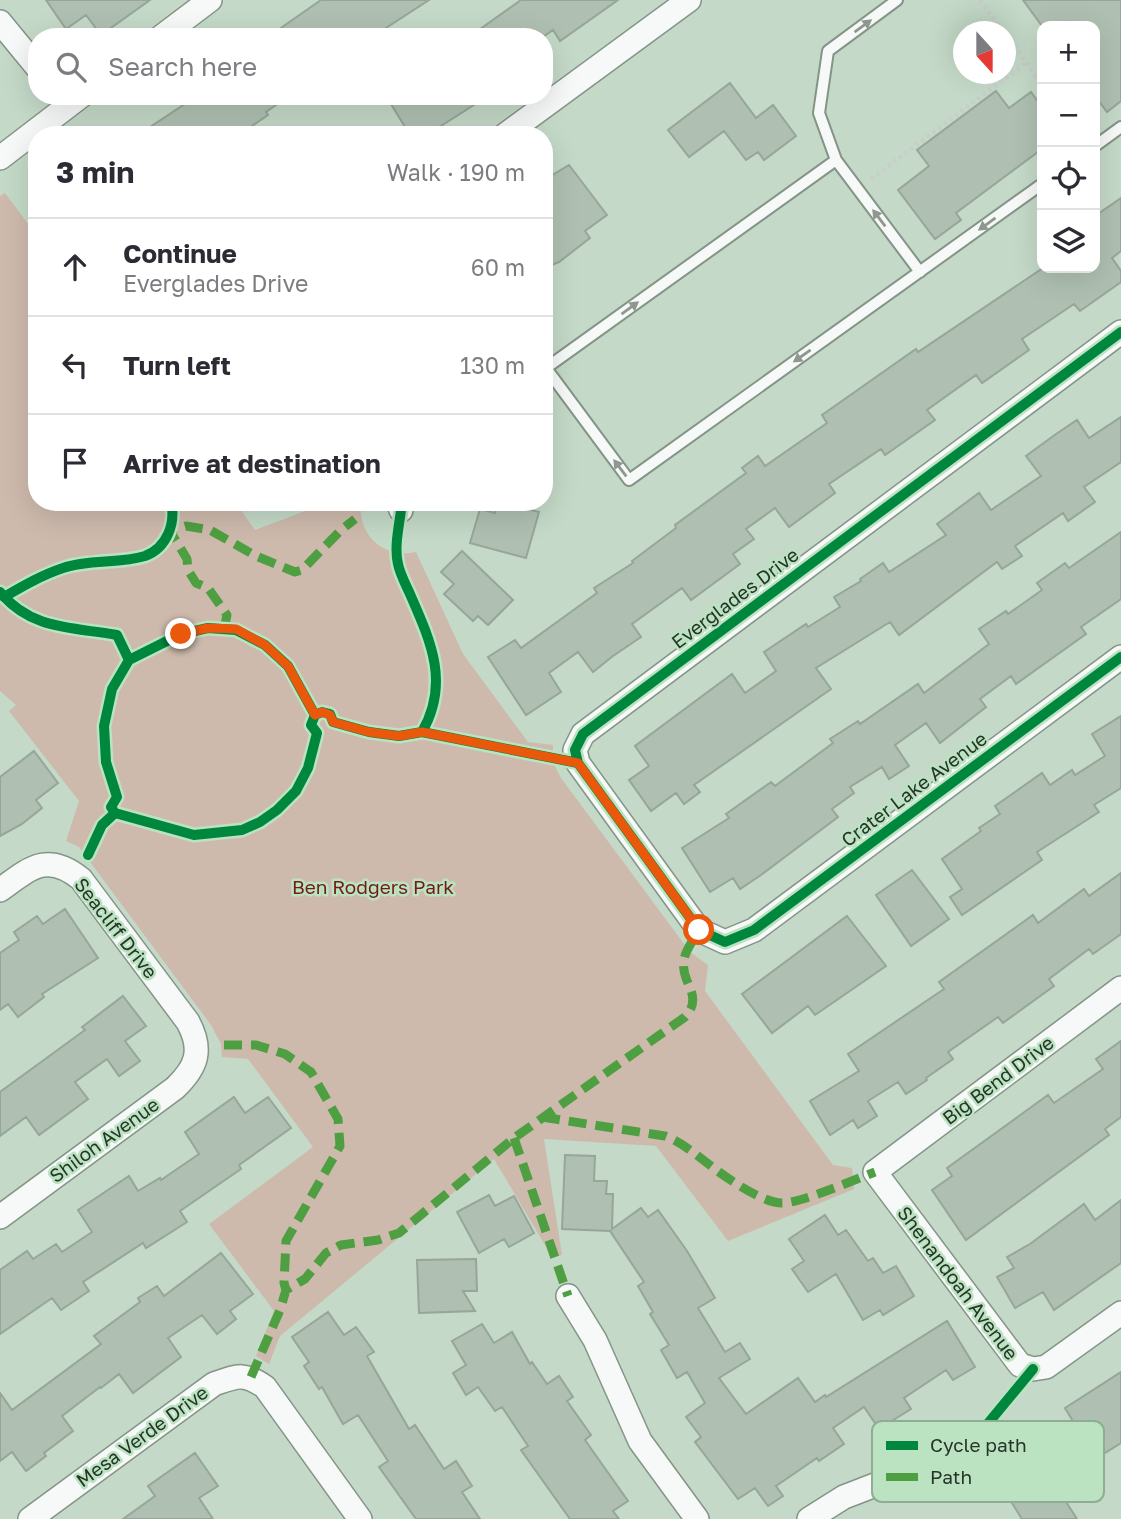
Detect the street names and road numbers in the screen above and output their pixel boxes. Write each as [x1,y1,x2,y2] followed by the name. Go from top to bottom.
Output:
[667,542,803,653] street label: Everglades Drive
[836,726,991,851] street label: Crater Lake Avenue
[70,873,163,983] street label: Seacliff Drive
[938,1030,1058,1129] street label: Big Bend Drive
[44,1092,163,1187] street label: Shiloh Avenue
[893,1201,1024,1364] street label: Shenandoah Avenue
[71,1380,212,1491] street label: Mesa Verde Drive

